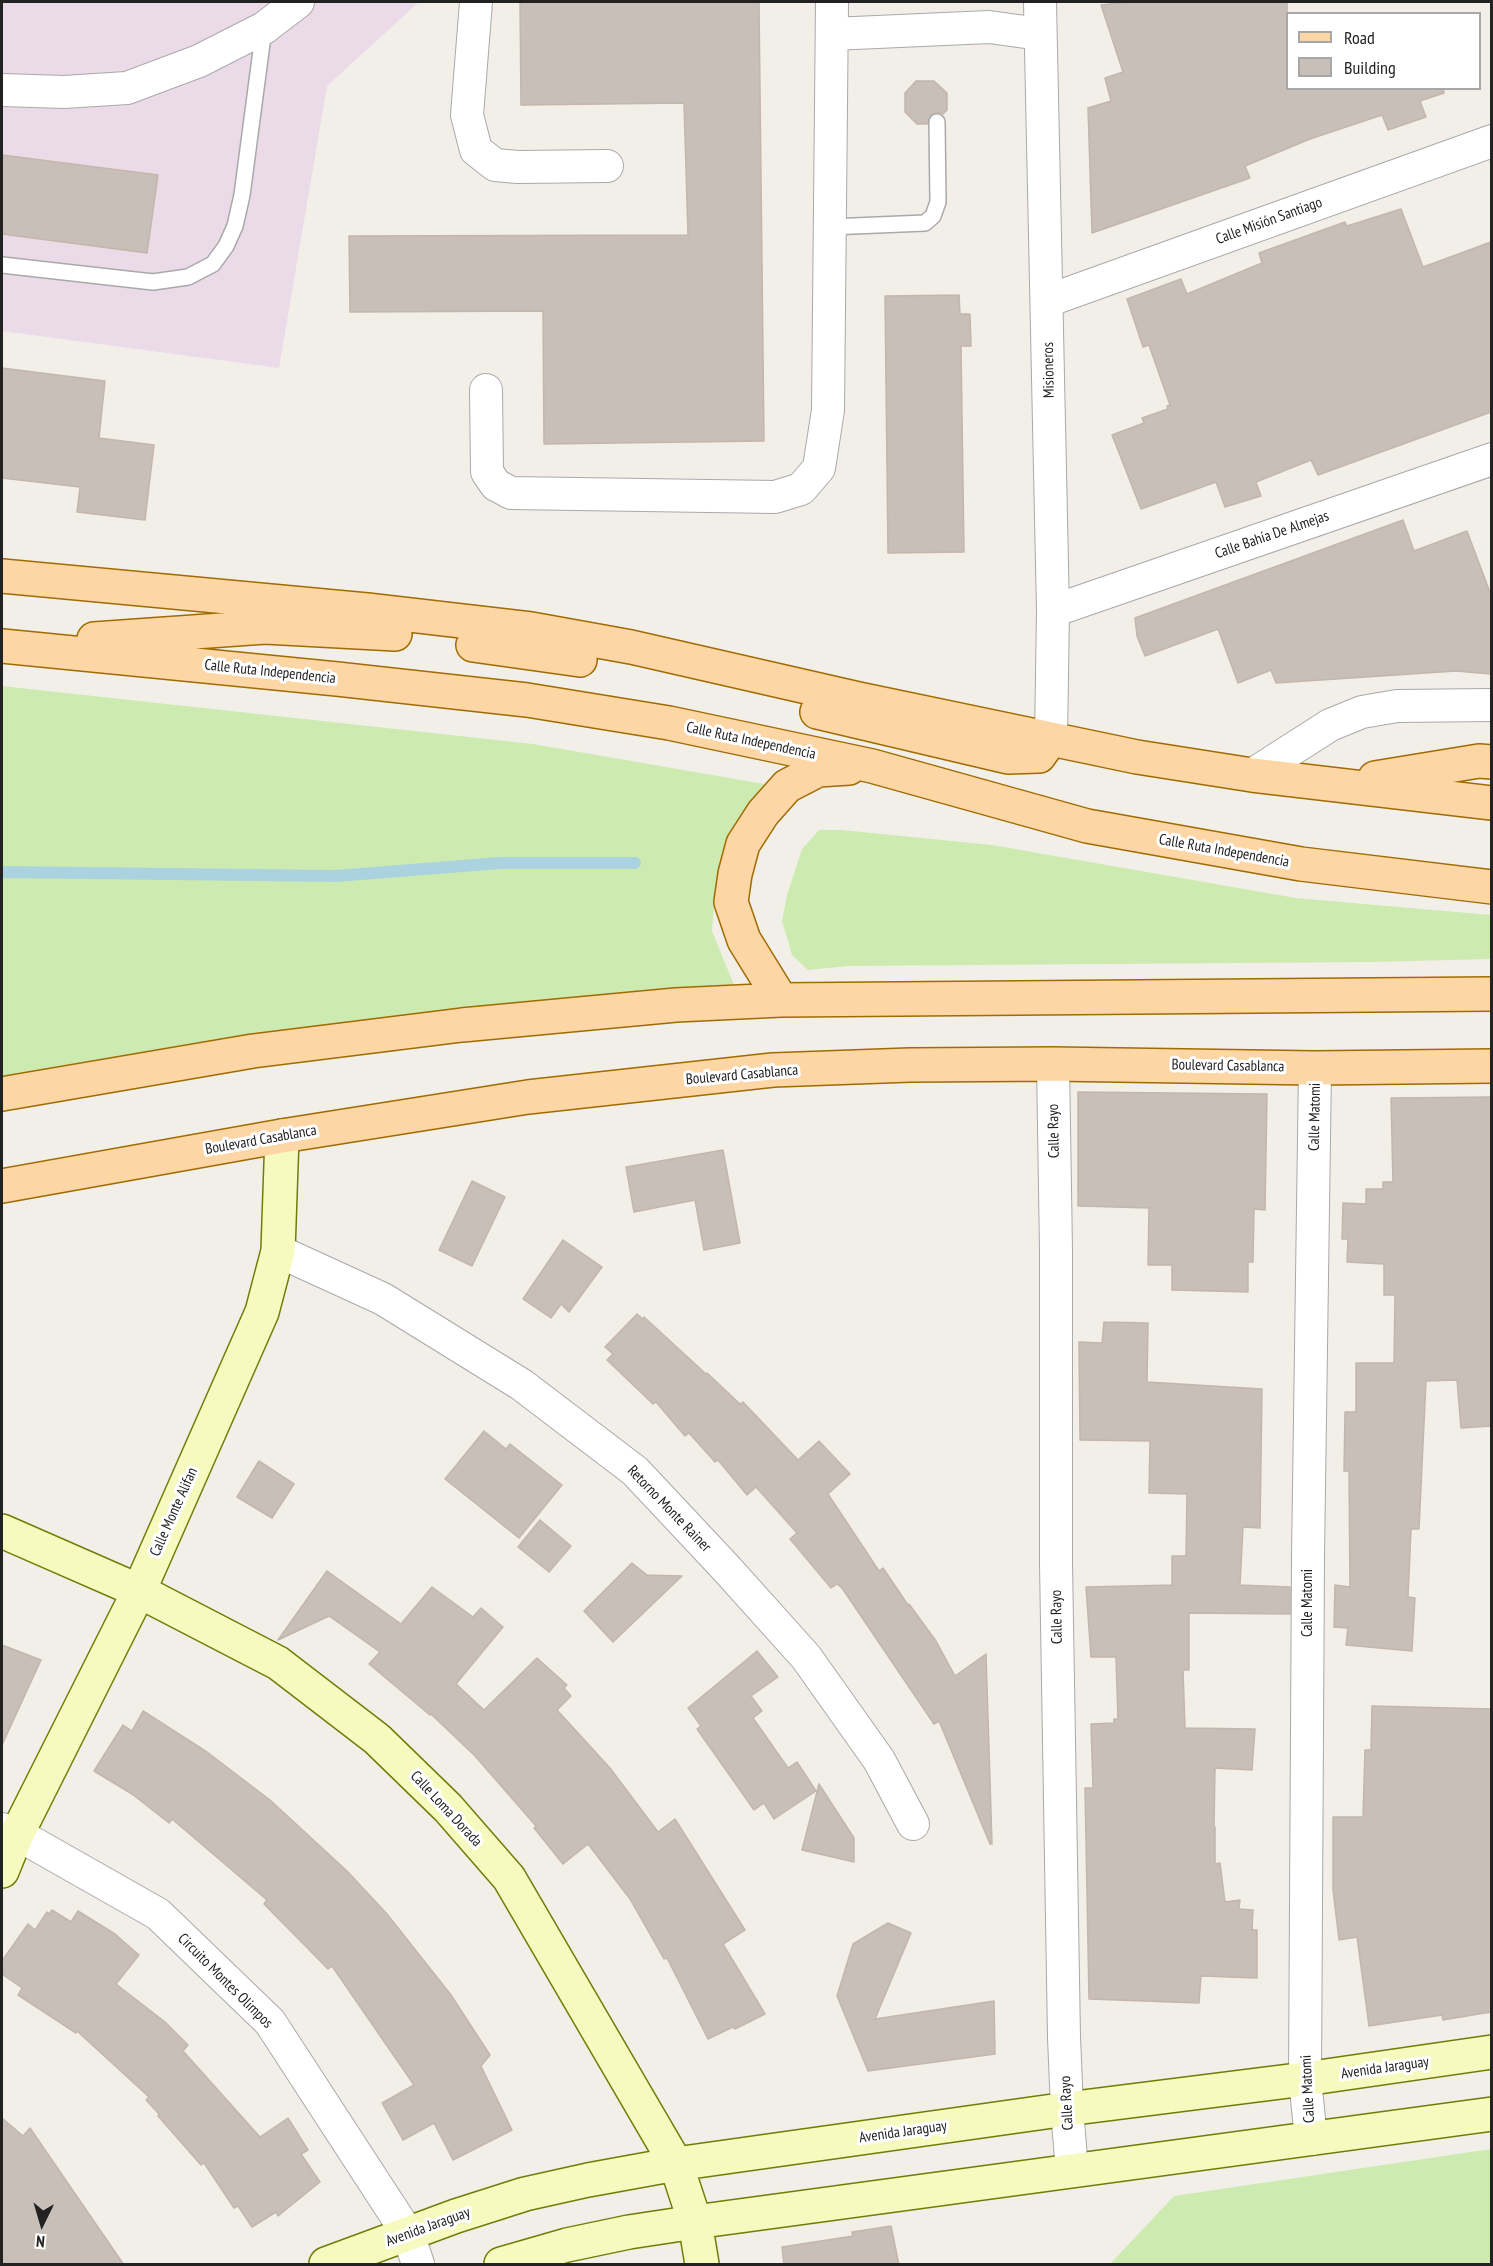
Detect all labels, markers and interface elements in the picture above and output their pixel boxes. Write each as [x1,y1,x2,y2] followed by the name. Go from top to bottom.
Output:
[1286,12,1481,90] legend
[1344,26,1375,49] text: Road
[1344,56,1396,79] text: Building
[1213,193,1325,249] street label: Calle Misión Santiago
[1040,342,1058,398] street label: Misioneros
[1213,507,1331,563] street label: Calle Bahía De Almejas
[203,656,337,688] street label: Calle Ruta Independencia
[685,718,817,764] street label: Calle Ruta Independencia
[1157,831,1291,871] street label: Calle Ruta Independencia
[1171,1056,1285,1076] street label: Boulevard Casablanca
[685,1061,799,1089] street label: Boulevard Casablanca
[1305,1083,1325,1151] street label: Calle Matomi
[1045,1104,1063,1158] street label: Calle Rayo
[204,1121,318,1159] street label: Boulevard Casablanca
[623,1462,715,1556] street label: Retorno Monte Rainer
[146,1465,202,1559] street label: Calle Monte Alifan
[1299,1569,1317,1637] street label: Calle Matomi
[1048,1590,1066,1644] street label: Calle Rayo
[406,1767,486,1851] street label: Calle Loma Dorada
[174,1930,276,2032] street label: Circuito Montes Olimpos
[1340,2053,1430,2083] street label: Avenida Jaraguay
[1297,2055,1319,2123] street label: Calle Matomi
[1057,2075,1077,2131] street label: Calle Rayo
[858,2117,948,2147] street label: Avenida Jaraguay
[12,2194,72,2254] north arrow
[383,2203,473,2251] street label: Avenida Jaraguay
[35,2232,46,2252] text: N

